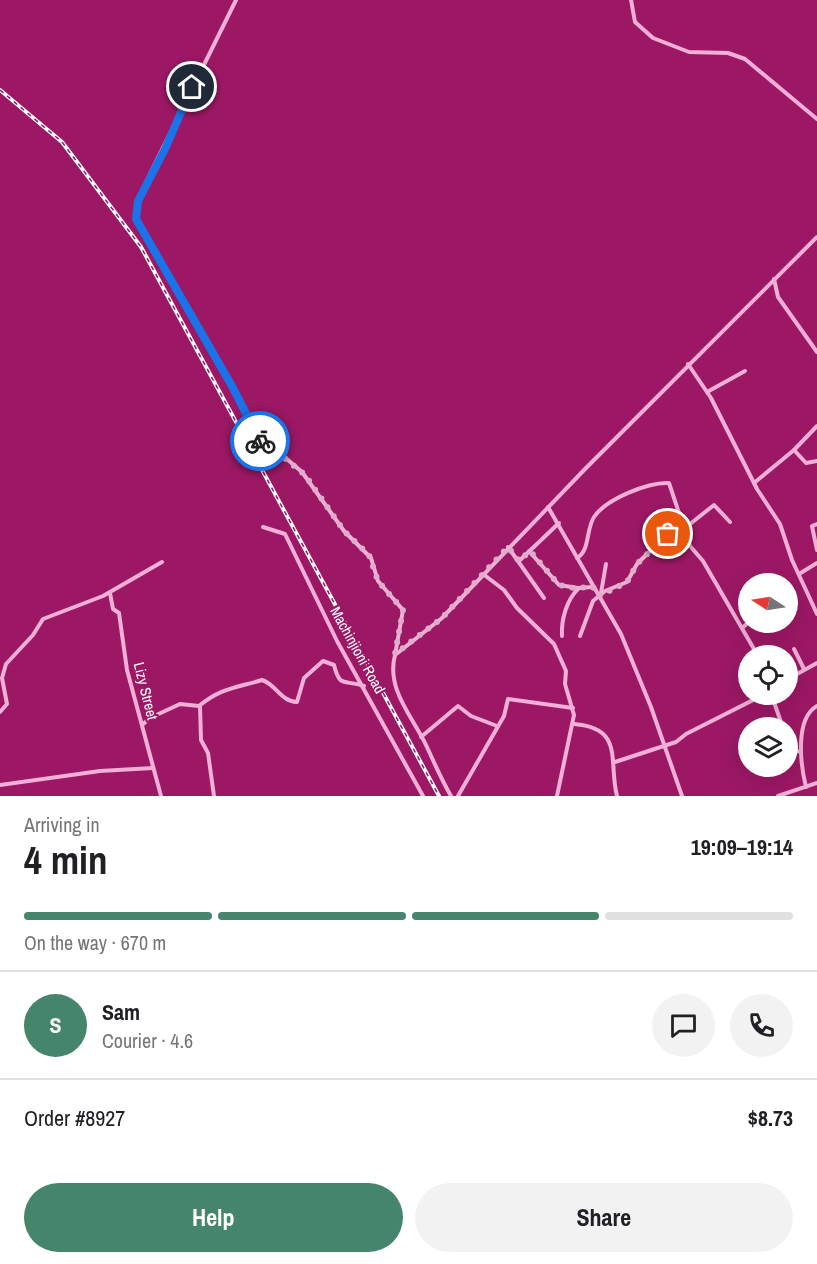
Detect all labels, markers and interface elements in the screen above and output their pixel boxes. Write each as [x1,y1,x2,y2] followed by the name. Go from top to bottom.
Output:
[166,61,217,112] pin
[175,70,208,103] icon: home
[230,411,290,471] courier
[244,425,277,458] icon: bike
[642,508,693,559] pin
[651,517,684,550] icon: bag
[738,573,798,633] north arrow
[738,573,798,777] map controls
[325,603,391,697] street label: Machinjioni Road
[738,645,798,705] button: locate
[129,660,163,723] street label: Lizy Street
[738,717,798,777] button: layers
[24,811,100,838] text: Arriving in
[691,832,793,862] text: 19:09–19:14
[24,834,108,886] text: 4 min
[24,929,166,956] text: On the way · 670 m
[652,994,715,1057] button: chat
[730,994,793,1057] button: phone
[102,997,140,1027] text: Sam
[49,1010,62,1040] text: S
[102,1027,193,1054] text: Courier · 4.6
[24,1103,125,1133] text: Order #8927
[748,1103,793,1133] text: $8.73
[24,1183,403,1252] button: Help
[415,1183,793,1252] button: Share

